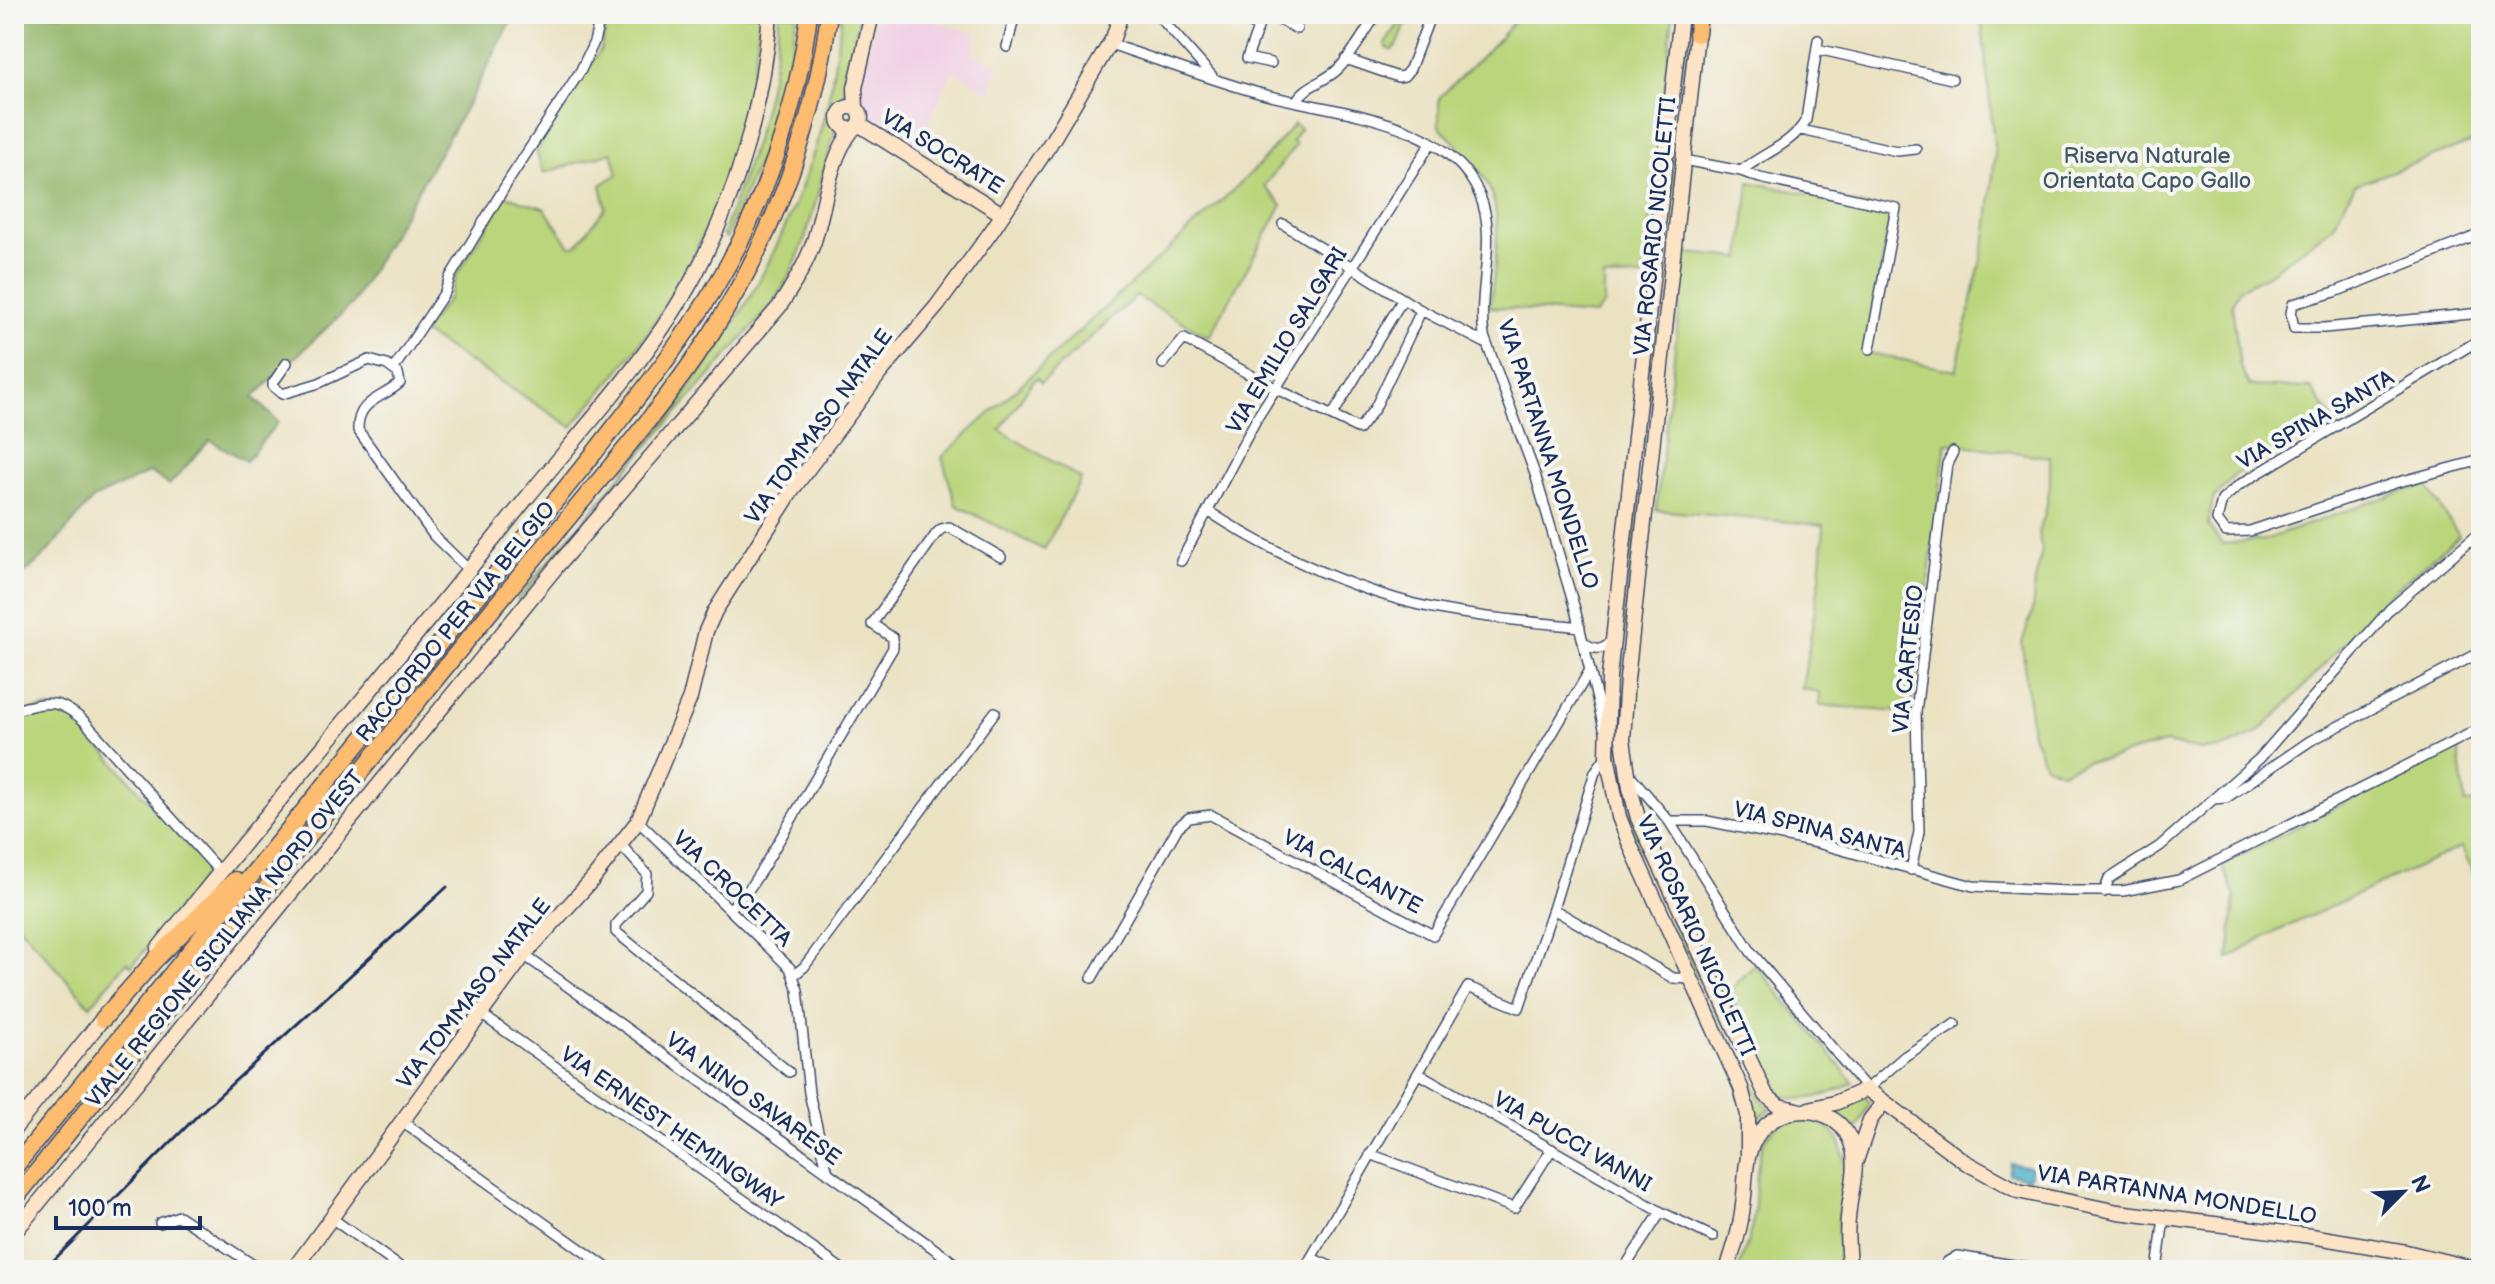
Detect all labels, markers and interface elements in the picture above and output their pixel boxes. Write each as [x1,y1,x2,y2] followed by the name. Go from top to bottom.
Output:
[1628,95,1683,357] street label: VIA ROSARIO NICOLETTI
[876,104,1008,201] street label: VIA SOCRATE
[2043,143,2251,195] park label: Riserva Naturale Orientata Capo Gallo
[1221,243,1354,439] street label: VIA EMILIO SALGARI
[1491,316,1604,593] street label: VIA PARTANNA MONDELLO
[739,324,899,530] street label: VIA TOMMASO NATALE
[2233,364,2399,476] street label: VIA SPINA SANTA
[351,496,562,748] street label: RACCORDO PER VIA BELGIO
[1887,584,1930,735] street label: VIA CARTESIO
[81,765,370,1113] street label: VIALE REGIONE SICILIANA NORD OVEST
[1731,796,1909,865] street label: VIA SPINA SANTA
[1630,811,1761,1060] street label: VIA ROSARIO NICOLETTI
[1278,824,1427,920] street label: VIA CALCANTE
[667,825,798,953] street label: VIA CROCETTA
[391,893,557,1095] street label: VIA TOMMASO NATALE
[660,1027,846,1172] street label: VIA NINO SAVARESE
[555,1041,788,1215] street label: VIA ERNEST HEMINGWAY
[1488,1086,1656,1199] street label: VIA PUCCI VANNI
[2363,1152,2443,1232] north arrow
[2035,1160,2318,1231] street label: VIA PARTANNA MONDELLO
[2404,1171,2436,1198] text: N
[56,1180,200,1230] scale bar
[68,1194,132,1223] text: 100 m

